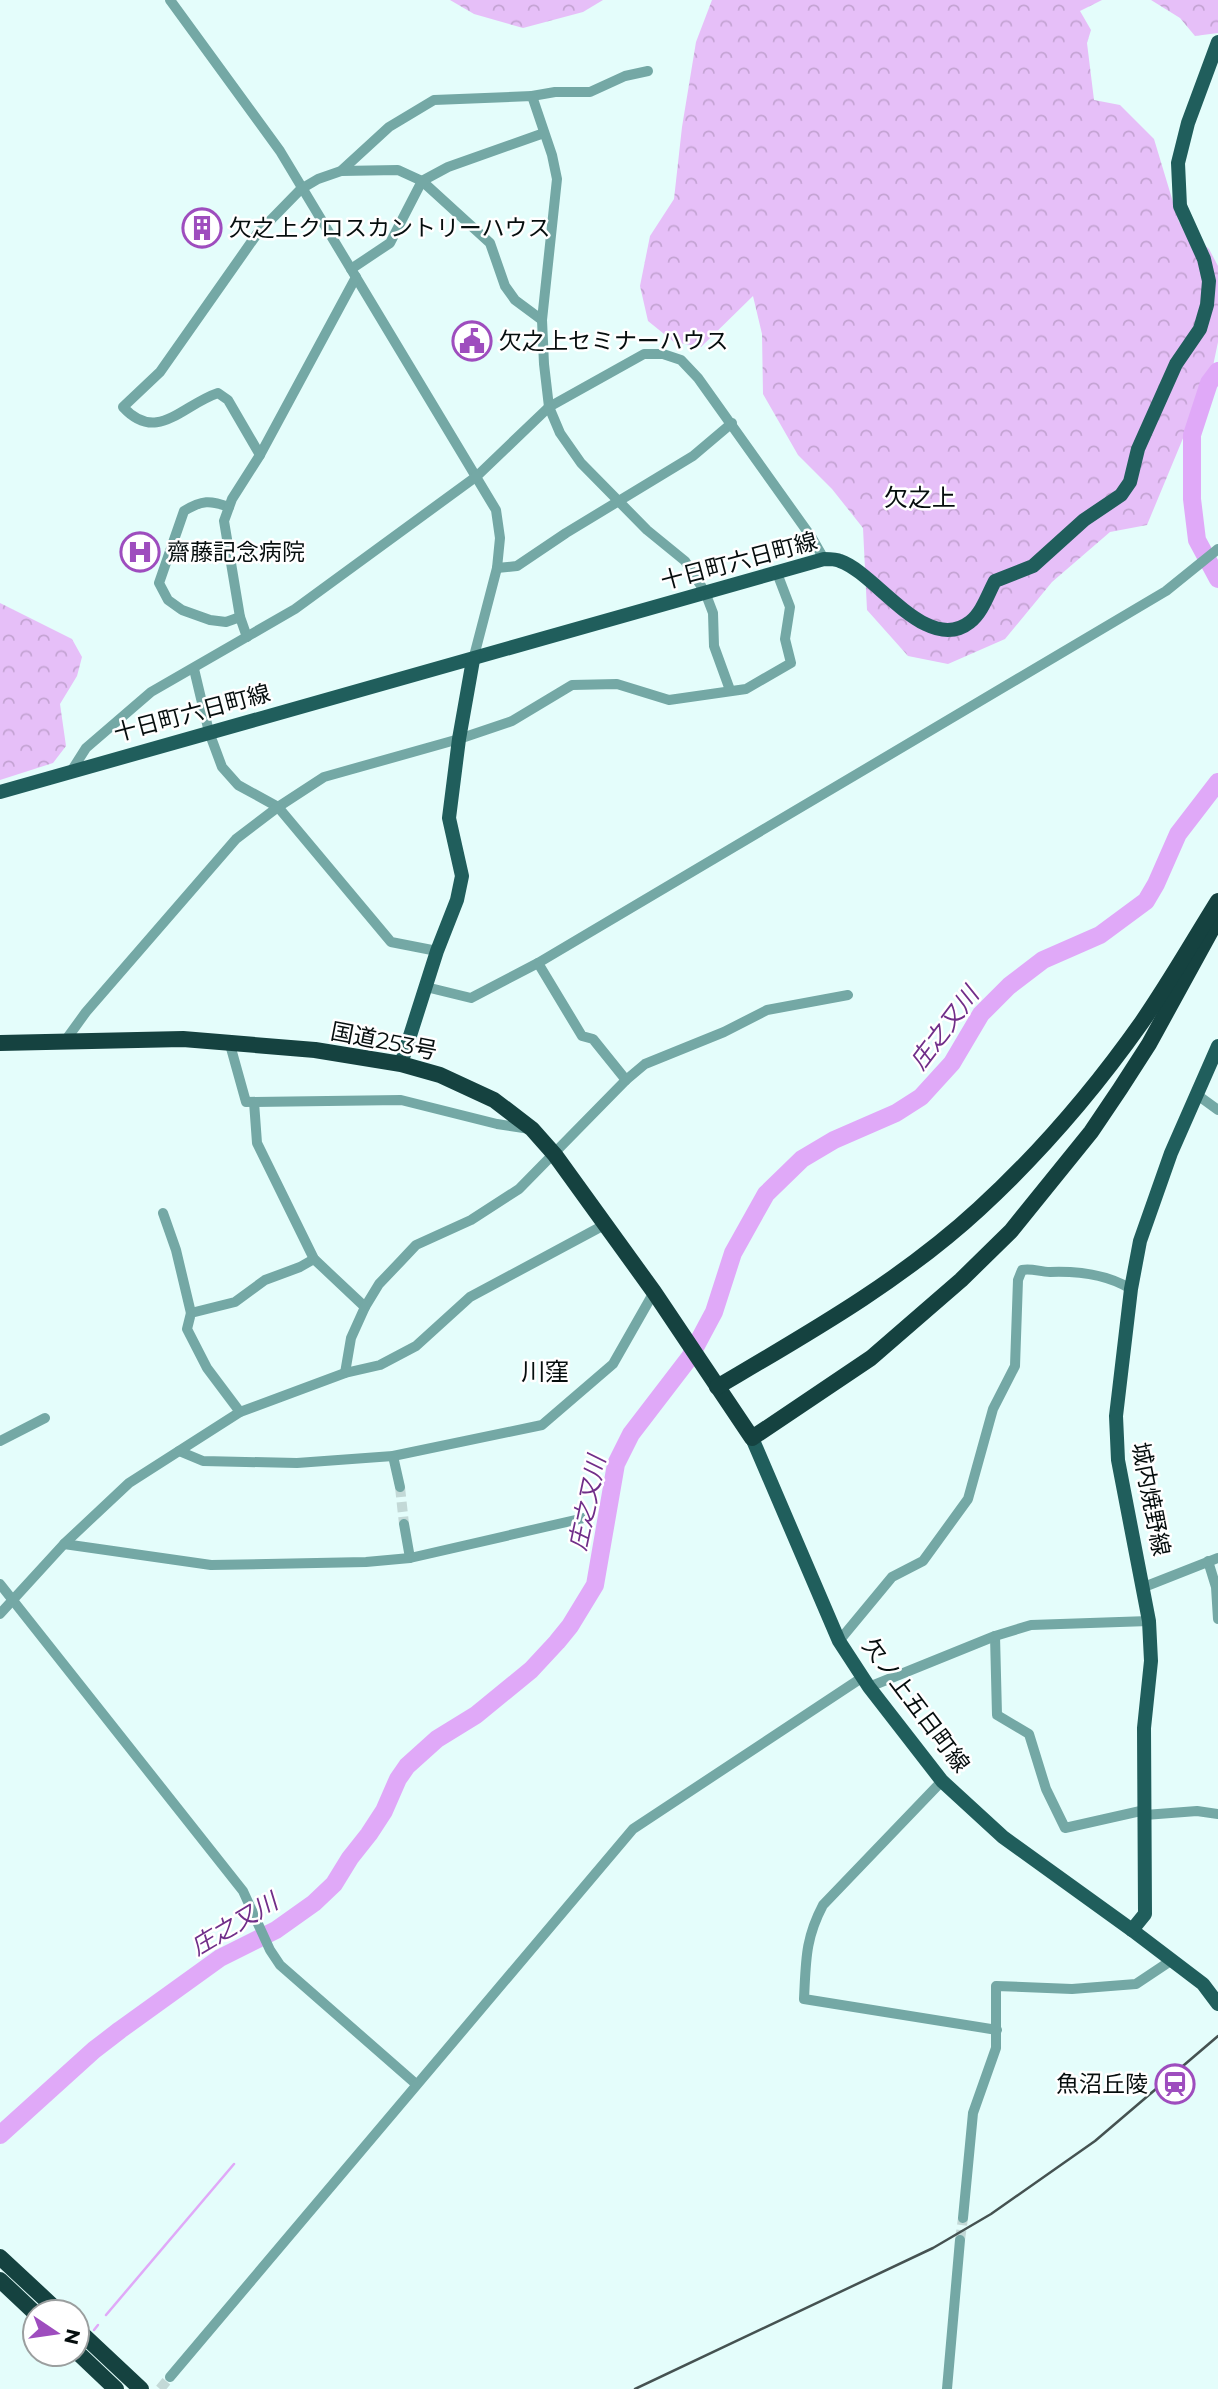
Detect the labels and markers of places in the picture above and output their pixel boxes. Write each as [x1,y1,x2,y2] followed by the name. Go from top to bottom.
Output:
[181,207,223,249] building icon: 欠之上クロスカントリーハウス
[229,214,551,242] place label: 欠之上クロスカントリーハウス
[451,320,493,362] public building icon: 欠之上セミナーハウス
[499,327,729,355] place label: 欠之上セミナーハウス
[119,531,161,573] hospital icon: 齋藤記念病院
[167,538,305,566] place label: 齋藤記念病院
[1154,2063,1196,2105] station icon: 魚沼丘陵
[1056,2070,1148,2098] place label: 魚沼丘陵

